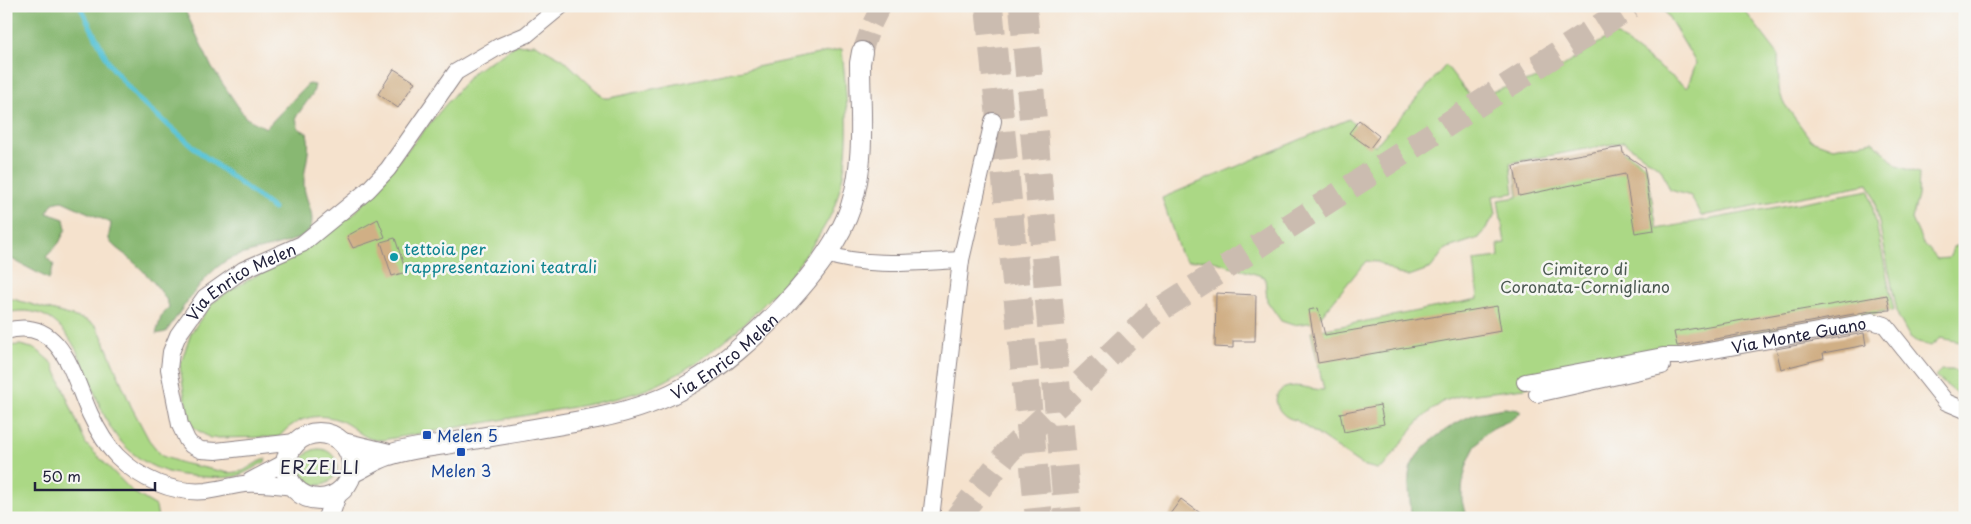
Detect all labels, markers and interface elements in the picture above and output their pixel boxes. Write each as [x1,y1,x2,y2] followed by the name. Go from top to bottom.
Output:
[180,236,299,326] street label: Via Enrico Melen
[404,236,597,278] place label: tettoia per rappresentazioni teatrali
[388,251,400,263] marker: tettoia per rappresentazioni teatrali
[1500,256,1670,298] park label: Cimitero di Coronata-Cornigliano
[666,308,783,405] street label: Via Enrico Melen
[1729,310,1868,359] street label: Via Monte Guano
[437,423,498,447] place label: Melen 5
[421,429,433,441] marker: Melen 5
[455,446,467,458] marker: Melen 3
[280,453,360,480] district label: ERZELLI
[431,458,491,482] place label: Melen 3
[35,459,155,491] scale bar
[42,464,81,487] text: 50 m

